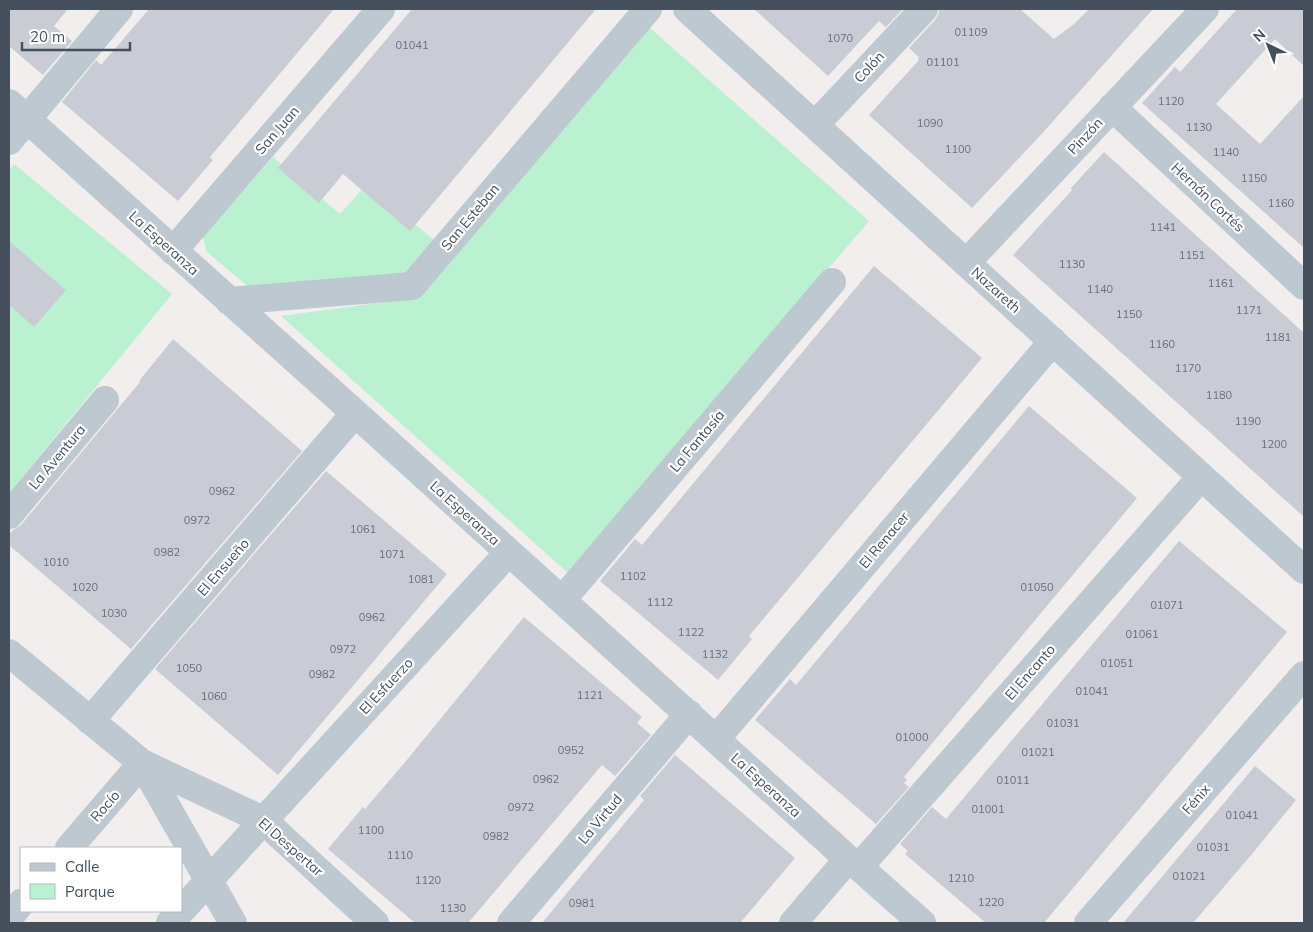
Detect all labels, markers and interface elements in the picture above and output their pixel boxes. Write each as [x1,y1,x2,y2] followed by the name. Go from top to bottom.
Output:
[22,20,130,52] scale bar
[1243,20,1293,70] north arrow
[955,25,988,39] house number: 01109
[1249,25,1269,46] text: N
[30,27,65,46] text: 20 m
[827,31,854,45] house number: 1070
[396,38,429,52] house number: 01041
[850,47,888,87] street label: Colón
[927,55,960,69] house number: 01101
[1158,94,1185,108] house number: 1120
[251,102,303,158] street label: San Juan
[1063,114,1107,158] street label: Pinzón
[917,116,944,130] house number: 1090
[1186,120,1213,134] house number: 1130
[945,142,972,156] house number: 1100
[1213,145,1240,159] house number: 1140
[1168,158,1248,236] street label: Hernán Cortés
[1241,171,1268,185] house number: 1150
[437,180,503,254] street label: San Esteban
[1268,196,1295,210] house number: 1160
[125,207,203,279] street label: La Esperanza
[1150,220,1176,234] house number: 1141
[1179,248,1205,262] house number: 1151
[1059,257,1086,271] house number: 1130
[968,263,1024,317] street label: Nazareth
[1208,276,1234,290] house number: 1161
[1087,282,1114,296] house number: 1140
[1236,303,1262,317] house number: 1171
[1116,307,1143,321] house number: 1150
[1265,330,1291,344] house number: 1181
[1149,337,1176,351] house number: 1160
[1175,361,1202,375] house number: 1170
[1206,388,1233,402] house number: 1180
[666,406,728,476] street label: La Fantasía
[1235,414,1262,428] house number: 1190
[25,421,89,493] street label: La Aventura
[1261,437,1288,451] house number: 1200
[426,477,504,549] street label: La Esperanza
[209,484,236,498] house number: 0962
[855,507,913,572] street label: El Renacer
[184,513,211,527] house number: 0972
[350,522,376,536] house number: 1061
[193,534,253,600] street label: El Ensueño
[154,545,181,559] house number: 0982
[379,547,405,561] house number: 1071
[43,555,70,569] house number: 1010
[620,569,647,583] house number: 1102
[408,572,434,586] house number: 1081
[72,580,99,594] house number: 1020
[1021,580,1054,594] house number: 01050
[647,595,674,609] house number: 1112
[1151,598,1184,612] house number: 01071
[101,606,128,620] house number: 1030
[359,610,386,624] house number: 0962
[678,625,705,639] house number: 1122
[1126,627,1159,641] house number: 01061
[1001,640,1059,704] street label: El Encanto
[330,642,357,656] house number: 0972
[702,647,729,661] house number: 1132
[355,654,417,718] street label: El Esfuerzo
[1101,656,1134,670] house number: 01051
[176,661,203,675] house number: 1050
[309,667,336,681] house number: 0982
[1076,684,1109,698] house number: 01041
[577,688,603,702] house number: 1121
[201,689,228,703] house number: 1060
[1047,716,1080,730] house number: 01031
[896,730,929,744] house number: 01000
[558,743,585,757] house number: 0952
[1022,745,1055,759] house number: 01021
[727,749,805,821] street label: La Esperanza
[533,772,560,786] house number: 0962
[997,773,1030,787] house number: 01011
[1178,780,1214,818] street label: Fénix
[86,787,124,825] street label: Rocío
[574,790,626,848] street label: La Virtud
[508,800,535,814] house number: 0972
[972,802,1005,816] house number: 01001
[1226,808,1259,822] house number: 01041
[255,814,328,881] street label: El Despertar
[358,823,385,837] house number: 1100
[483,829,510,843] house number: 0982
[1197,840,1230,854] house number: 01031
[20,847,182,912] legend
[387,848,414,862] house number: 1110
[65,857,99,876] text: Calle
[1173,869,1206,883] house number: 01021
[948,871,975,885] house number: 1210
[415,873,442,887] house number: 1120
[65,882,115,901] text: Parque
[978,895,1005,909] house number: 1220
[569,896,595,910] house number: 0981
[440,901,467,915] house number: 1130

